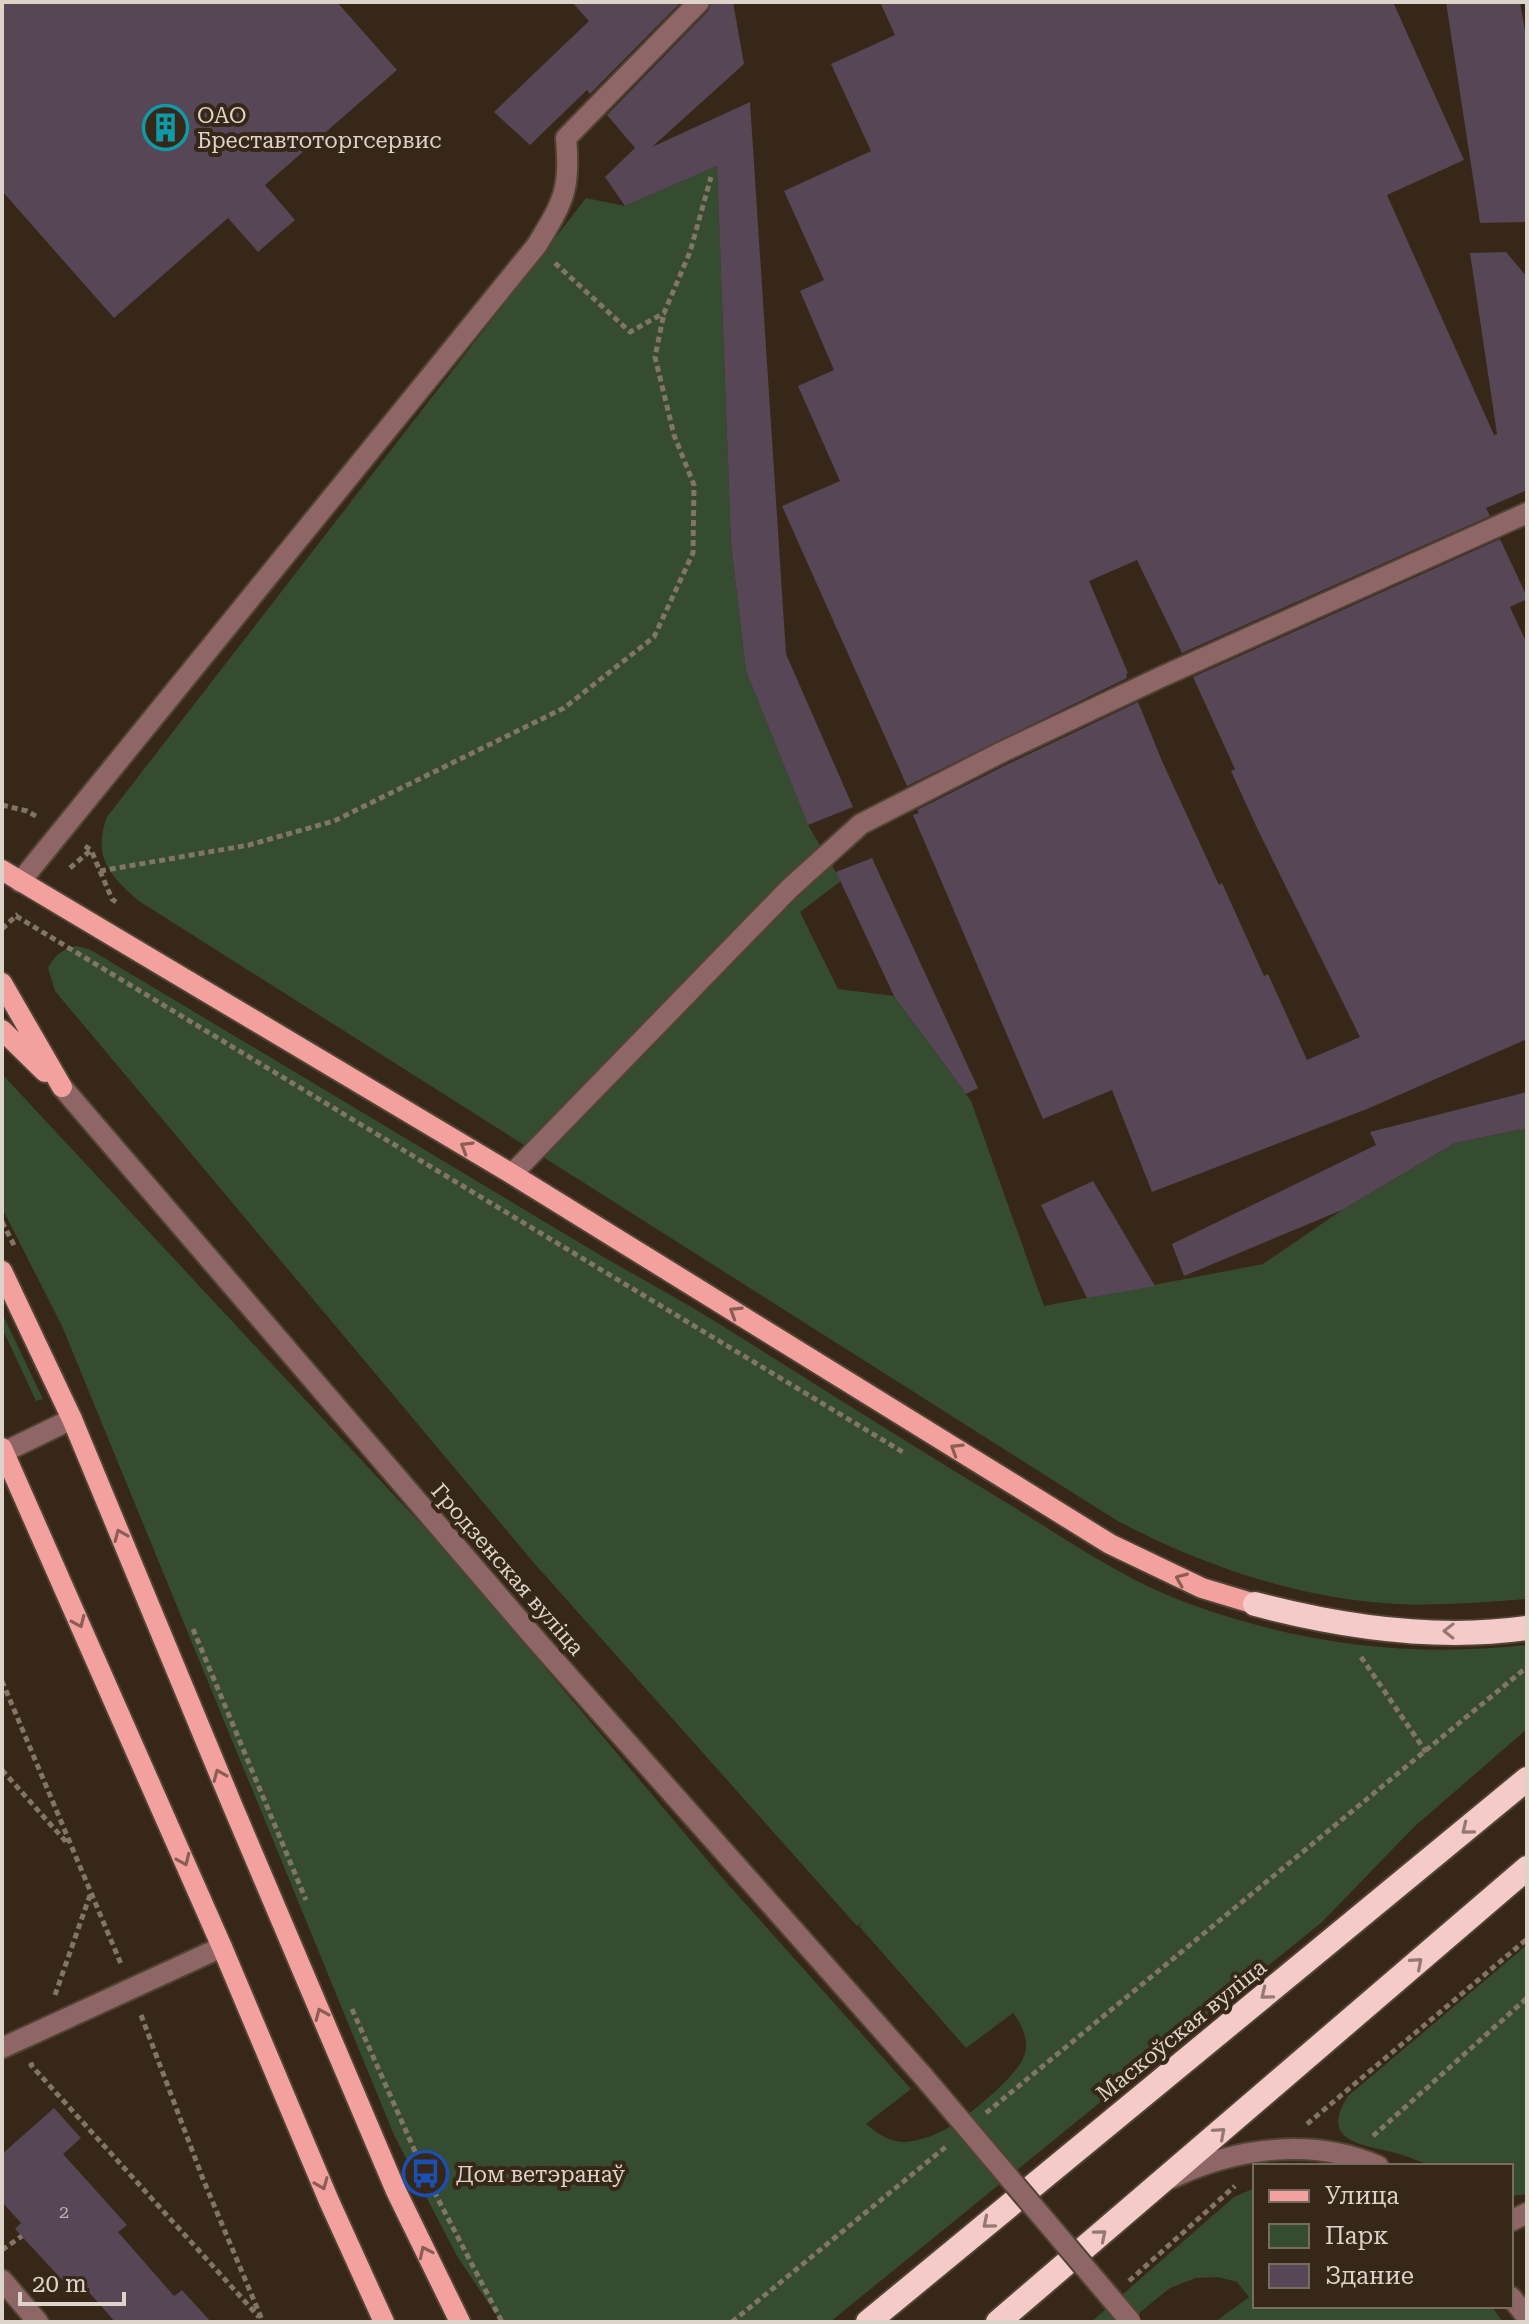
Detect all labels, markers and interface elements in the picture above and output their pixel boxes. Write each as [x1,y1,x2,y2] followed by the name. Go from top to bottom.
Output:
[197,103,442,153] place label: ОАО Бреставтоторгсервис
[142,104,190,152] building icon: ОАО Бреставтоторгсервис
[460,1141,475,1157] one-way arrow
[729,1307,744,1322] one-way arrow
[950,1443,965,1459] one-way arrow
[426,1478,589,1660] street label: Гродзенская вуліца
[113,1529,129,1543] one-way arrow
[1175,1572,1189,1588] one-way arrow
[69,1614,85,1628] one-way arrow
[1442,1623,1455,1640] one-way arrow
[213,1769,229,1783] one-way arrow
[1462,1819,1476,1834] one-way arrow
[174,1852,190,1866] one-way arrow
[1091,1954,1271,2107] street label: Маскоўская вуліца
[1408,1958,1423,1973] one-way arrow
[1261,1984,1275,1999] one-way arrow
[315,2008,331,2022] one-way arrow
[1211,2128,1226,2142] one-way arrow
[401,2150,449,2198] bus stop icon: Дом ветэранаў
[456,2162,625,2187] place label: Дом ветэранаў
[1253,2164,1513,2308] legend
[312,2176,328,2190] one-way arrow
[1325,2182,1399,2210] text: Улица
[59,2201,69,2222] house number: 2
[983,2213,998,2228] one-way arrow
[1325,2222,1388,2250] text: Парк
[1091,2230,1106,2245] one-way arrow
[419,2246,435,2261] one-way arrow
[20,2256,124,2306] scale bar
[1325,2262,1414,2290] text: Здание
[32,2270,87,2298] text: 20 m

